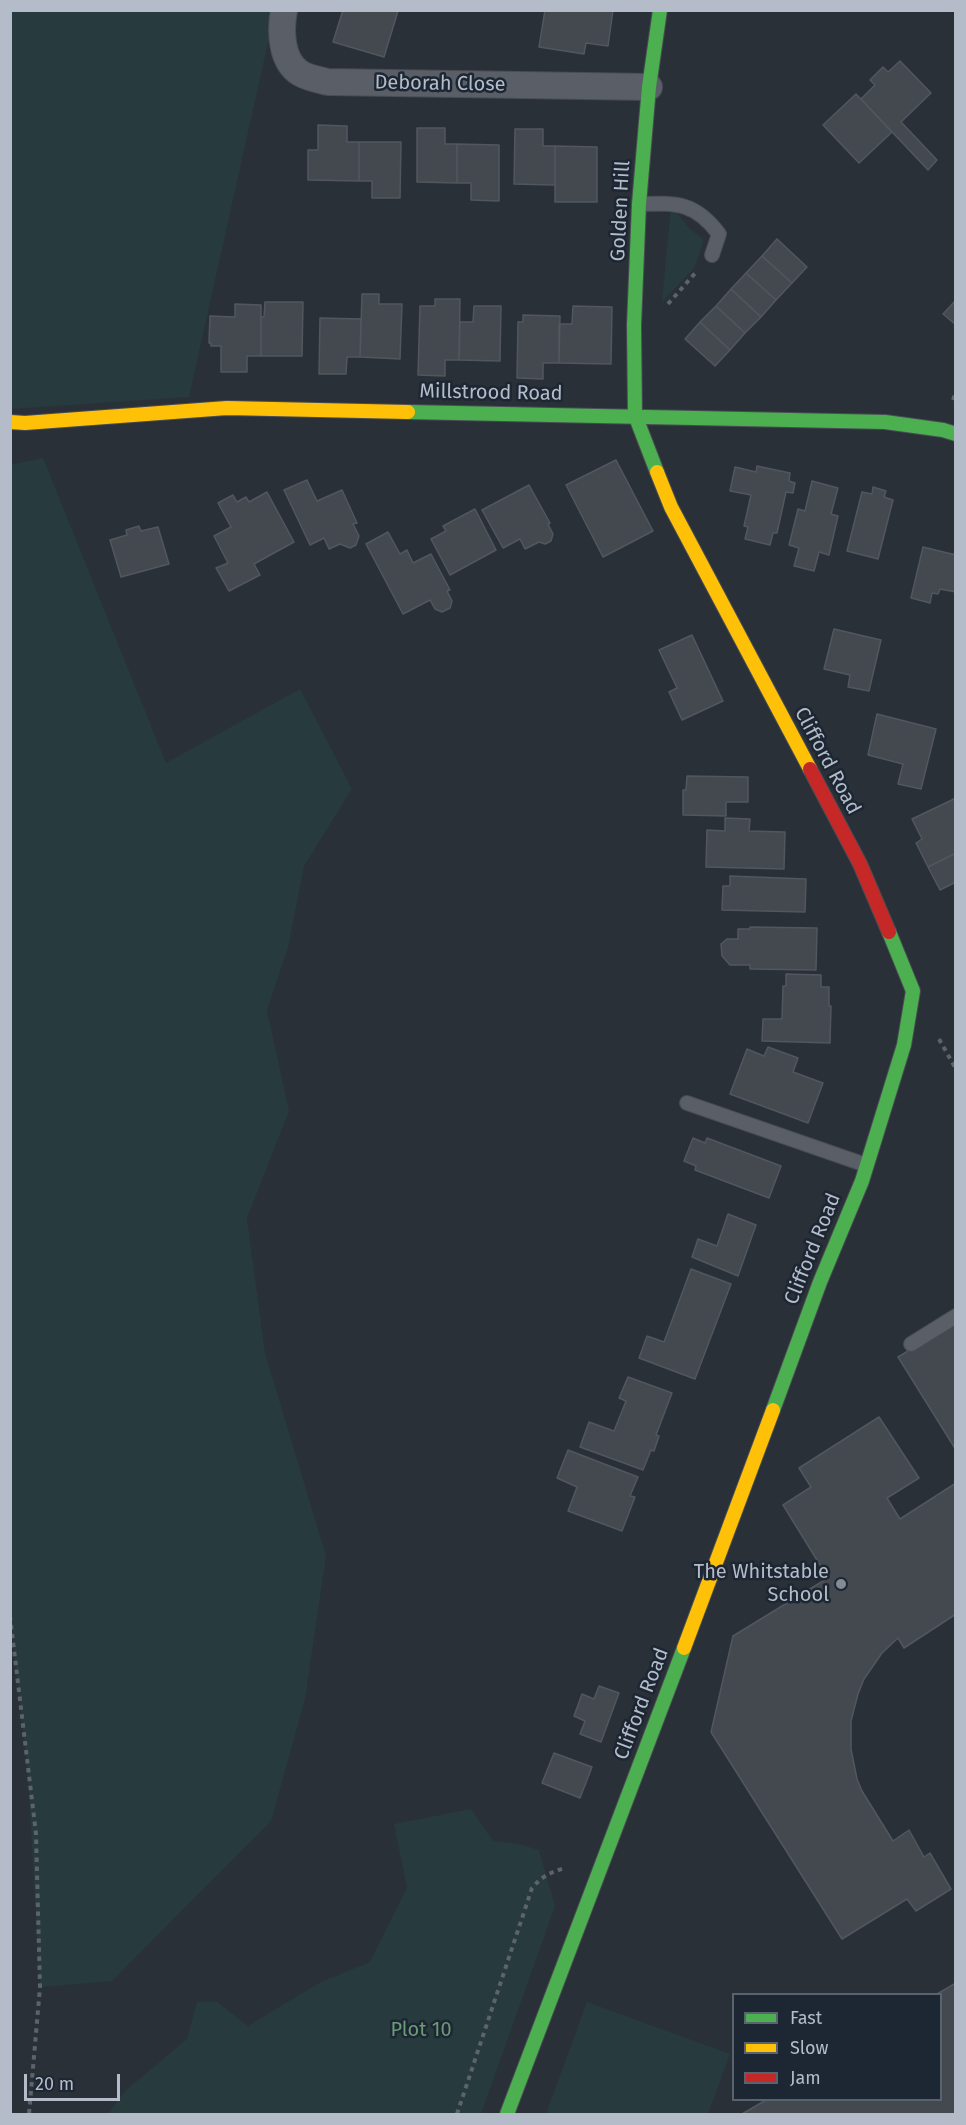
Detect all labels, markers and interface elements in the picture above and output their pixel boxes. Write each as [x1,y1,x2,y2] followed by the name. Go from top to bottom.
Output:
[374,71,506,97] street label: Deborah Close
[606,160,636,262] street label: Golden Hill
[419,380,563,406] street label: Millstrood Road
[789,703,865,819] street label: Clifford Road
[780,1190,846,1308] street label: Clifford Road
[694,1560,829,1607] place label: The Whitstable School
[834,1577,848,1591] marker: The Whitstable School
[610,1645,674,1763] street label: Clifford Road
[732,1993,942,2101] legend
[790,2007,822,2029] text: Fast
[390,2018,452,2042] park label: Plot 10
[790,2037,828,2059] text: Slow
[27,2062,123,2100] scale bar
[790,2067,821,2089] text: Jam
[35,2073,74,2095] text: 20 m

